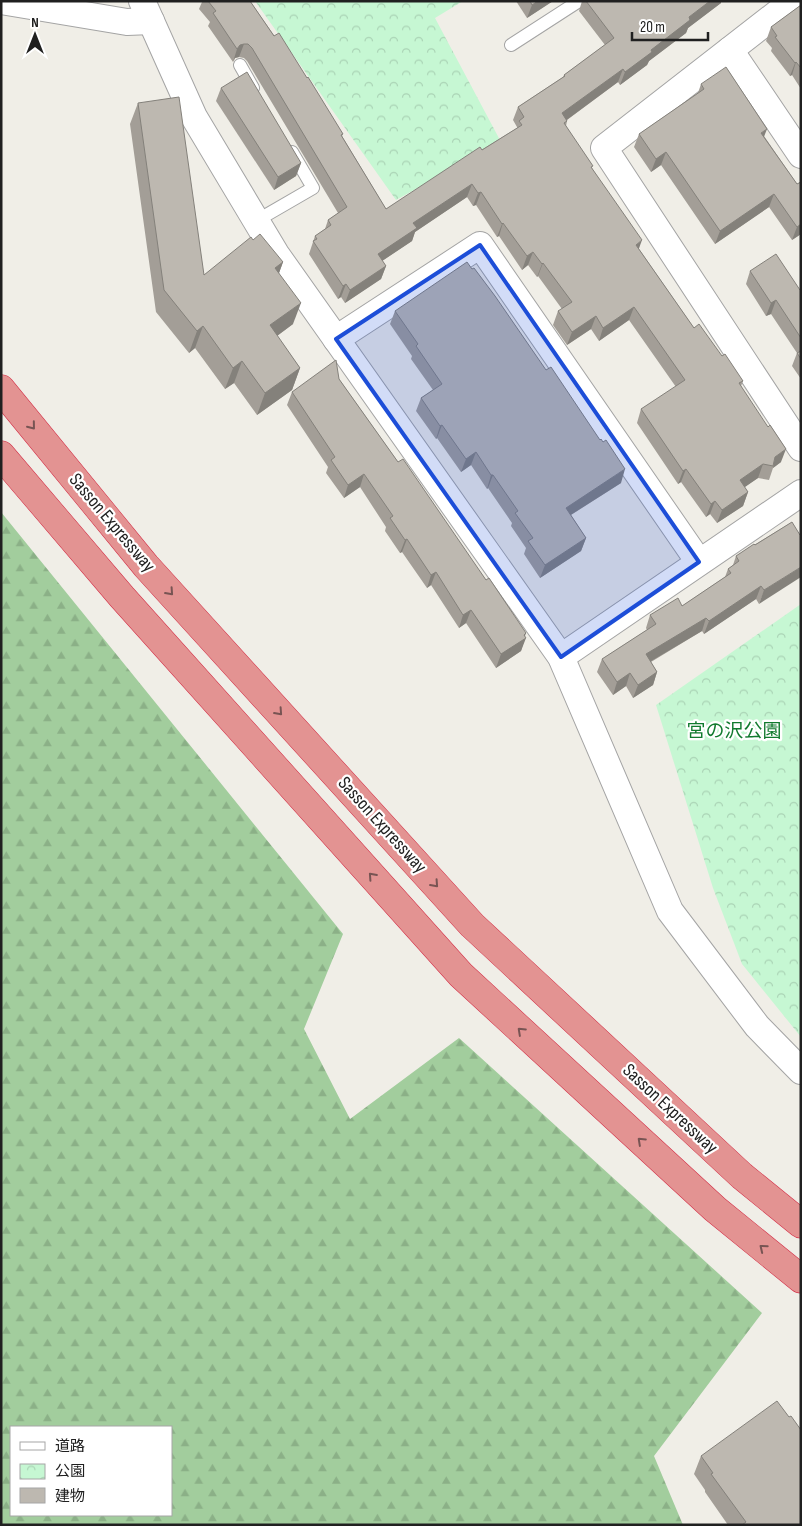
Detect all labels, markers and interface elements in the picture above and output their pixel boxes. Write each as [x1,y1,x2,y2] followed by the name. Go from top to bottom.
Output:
[10,10,60,60] north arrow
[632,10,708,42] scale bar
[31,14,39,31] text: N
[640,18,665,37] text: 20 m
[27,420,35,429] one-way arrow
[64,469,160,578] street label: Sasson Expressway
[164,586,173,595] one-way arrow
[273,706,282,715] one-way arrow
[686,720,782,743] park label: 宮の沢公園
[333,772,432,878] street label: Sasson Expressway
[369,873,378,882] one-way arrow
[429,879,438,888] one-way arrow
[518,1028,527,1037] one-way arrow
[618,1059,723,1159] street label: Sasson Expressway
[637,1138,646,1147] one-way arrow
[760,1245,769,1253] one-way arrow
[10,1426,172,1516] legend
[55,1437,85,1456] text: 道路
[55,1462,85,1481] text: 公園
[55,1487,85,1506] text: 建物

